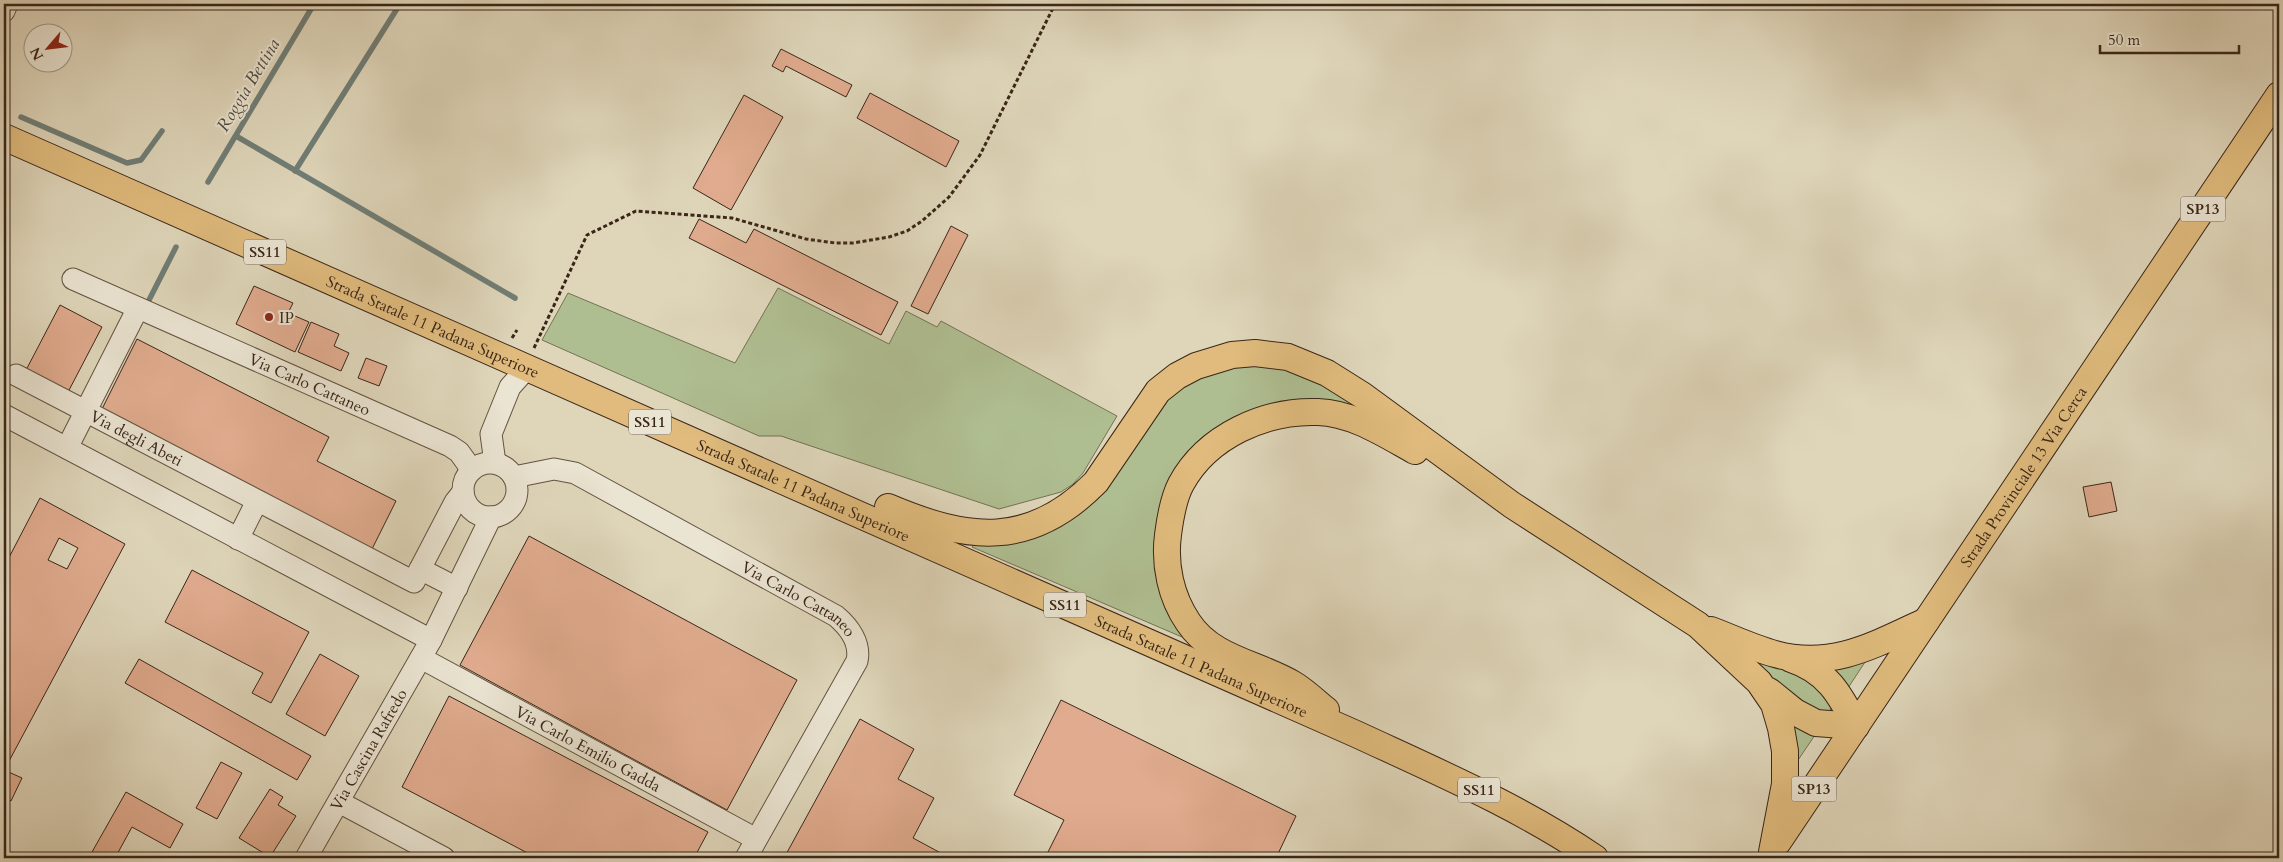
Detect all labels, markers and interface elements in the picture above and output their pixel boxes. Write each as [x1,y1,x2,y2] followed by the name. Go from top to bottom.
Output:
[22,22,72,72] north arrow
[2100,22,2239,54] scale bar
[2108,30,2140,50] text: 50 m
[211,34,286,137] water label: Roggia Bettina
[26,44,48,64] text: N
[2180,196,2226,222] road number: SP13
[244,240,286,264] road number: SS11
[323,271,543,384] street label: Strada Statale 11 Padana Superiore
[279,307,294,329] place label: IP
[263,311,275,323] marker: IP
[245,348,374,421] street label: Via Carlo Cattaneo
[1955,382,2093,572] street label: Strada Provinciale 13 Via Cerca
[86,405,187,472] street label: Via degli Abeti
[629,410,671,434] road number: SS11
[693,434,913,548] street label: Strada Statale 11 Padana Superiore
[737,556,861,642] street label: Via Carlo Cattaneo
[1044,592,1086,618] road number: SS11
[1091,610,1311,723] street label: Strada Statale 11 Padana Superiore
[325,685,413,815] street label: Via Cascina Rafredo
[511,701,664,798] street label: Via Carlo Emilio Gadda
[1792,776,1836,802] road number: SP13
[1458,778,1500,802] road number: SS11

